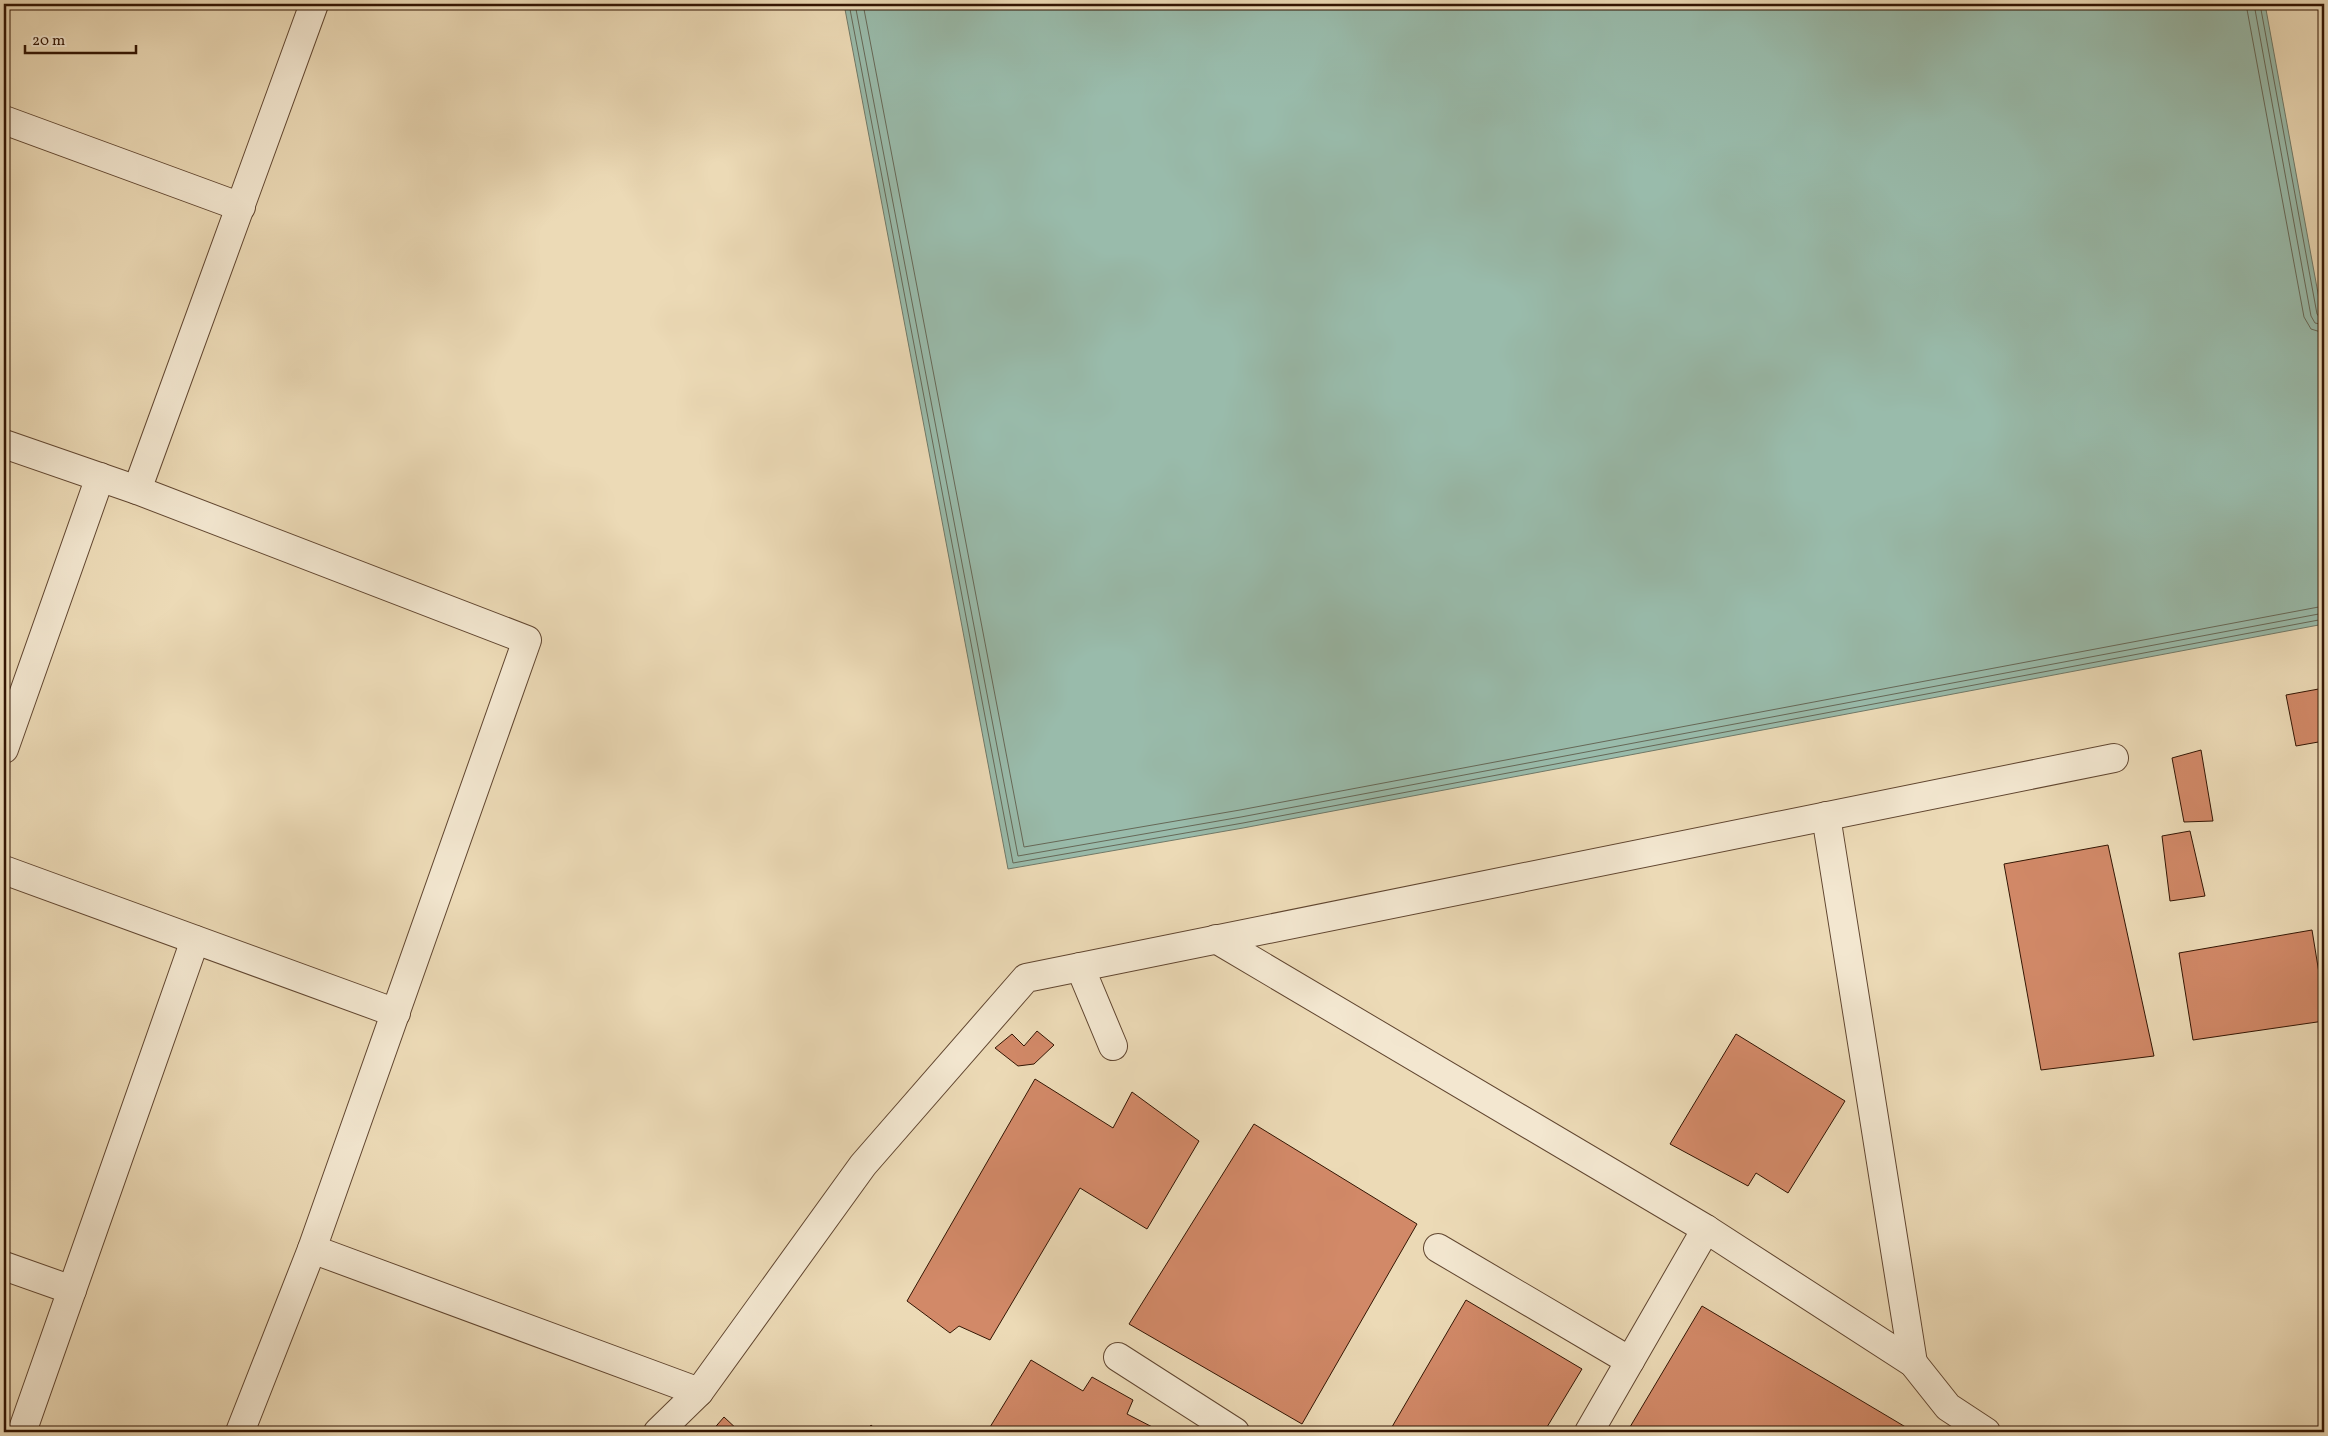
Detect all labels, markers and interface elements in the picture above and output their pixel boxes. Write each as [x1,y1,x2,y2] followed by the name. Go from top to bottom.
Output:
[25,22,136,54] scale bar
[32,31,65,52] text: 20 m

